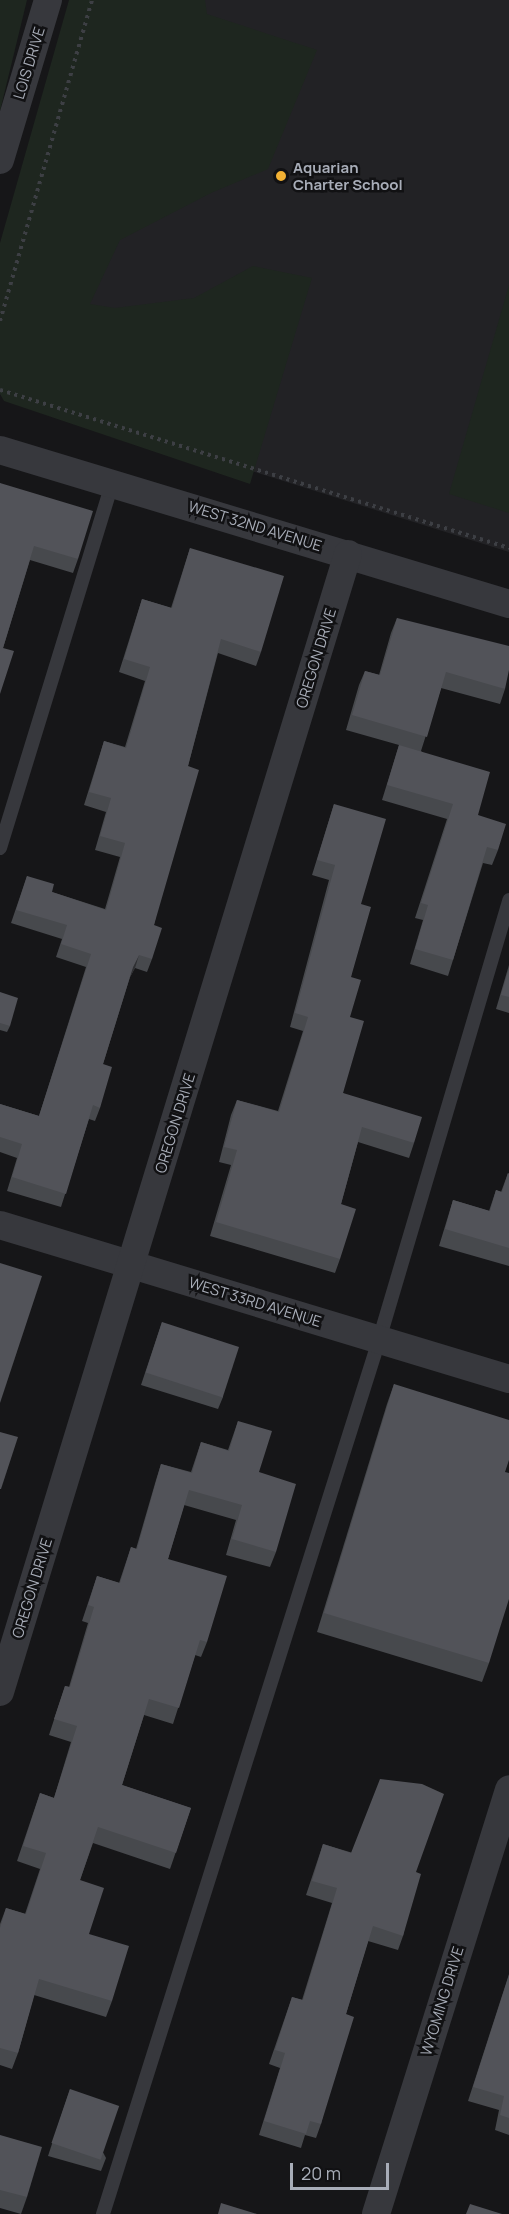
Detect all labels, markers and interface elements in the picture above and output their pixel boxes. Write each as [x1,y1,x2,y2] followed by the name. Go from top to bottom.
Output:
[9,25,49,101] street label: LOIS DRIVE
[293,158,403,193] place label: Aquarian Charter School
[274,169,288,183] marker: Aquarian Charter School
[186,497,324,555] street label: WEST 32ND AVENUE
[292,606,340,710] street label: OREGON DRIVE
[151,1071,199,1175] street label: OREGON DRIVE
[186,1273,324,1331] street label: WEST 33RD AVENUE
[8,1536,56,1640] street label: OREGON DRIVE
[417,1944,467,2058] street label: WYOMING DRIVE
[293,2151,392,2189] scale bar
[301,2161,341,2185] text: 20 m

